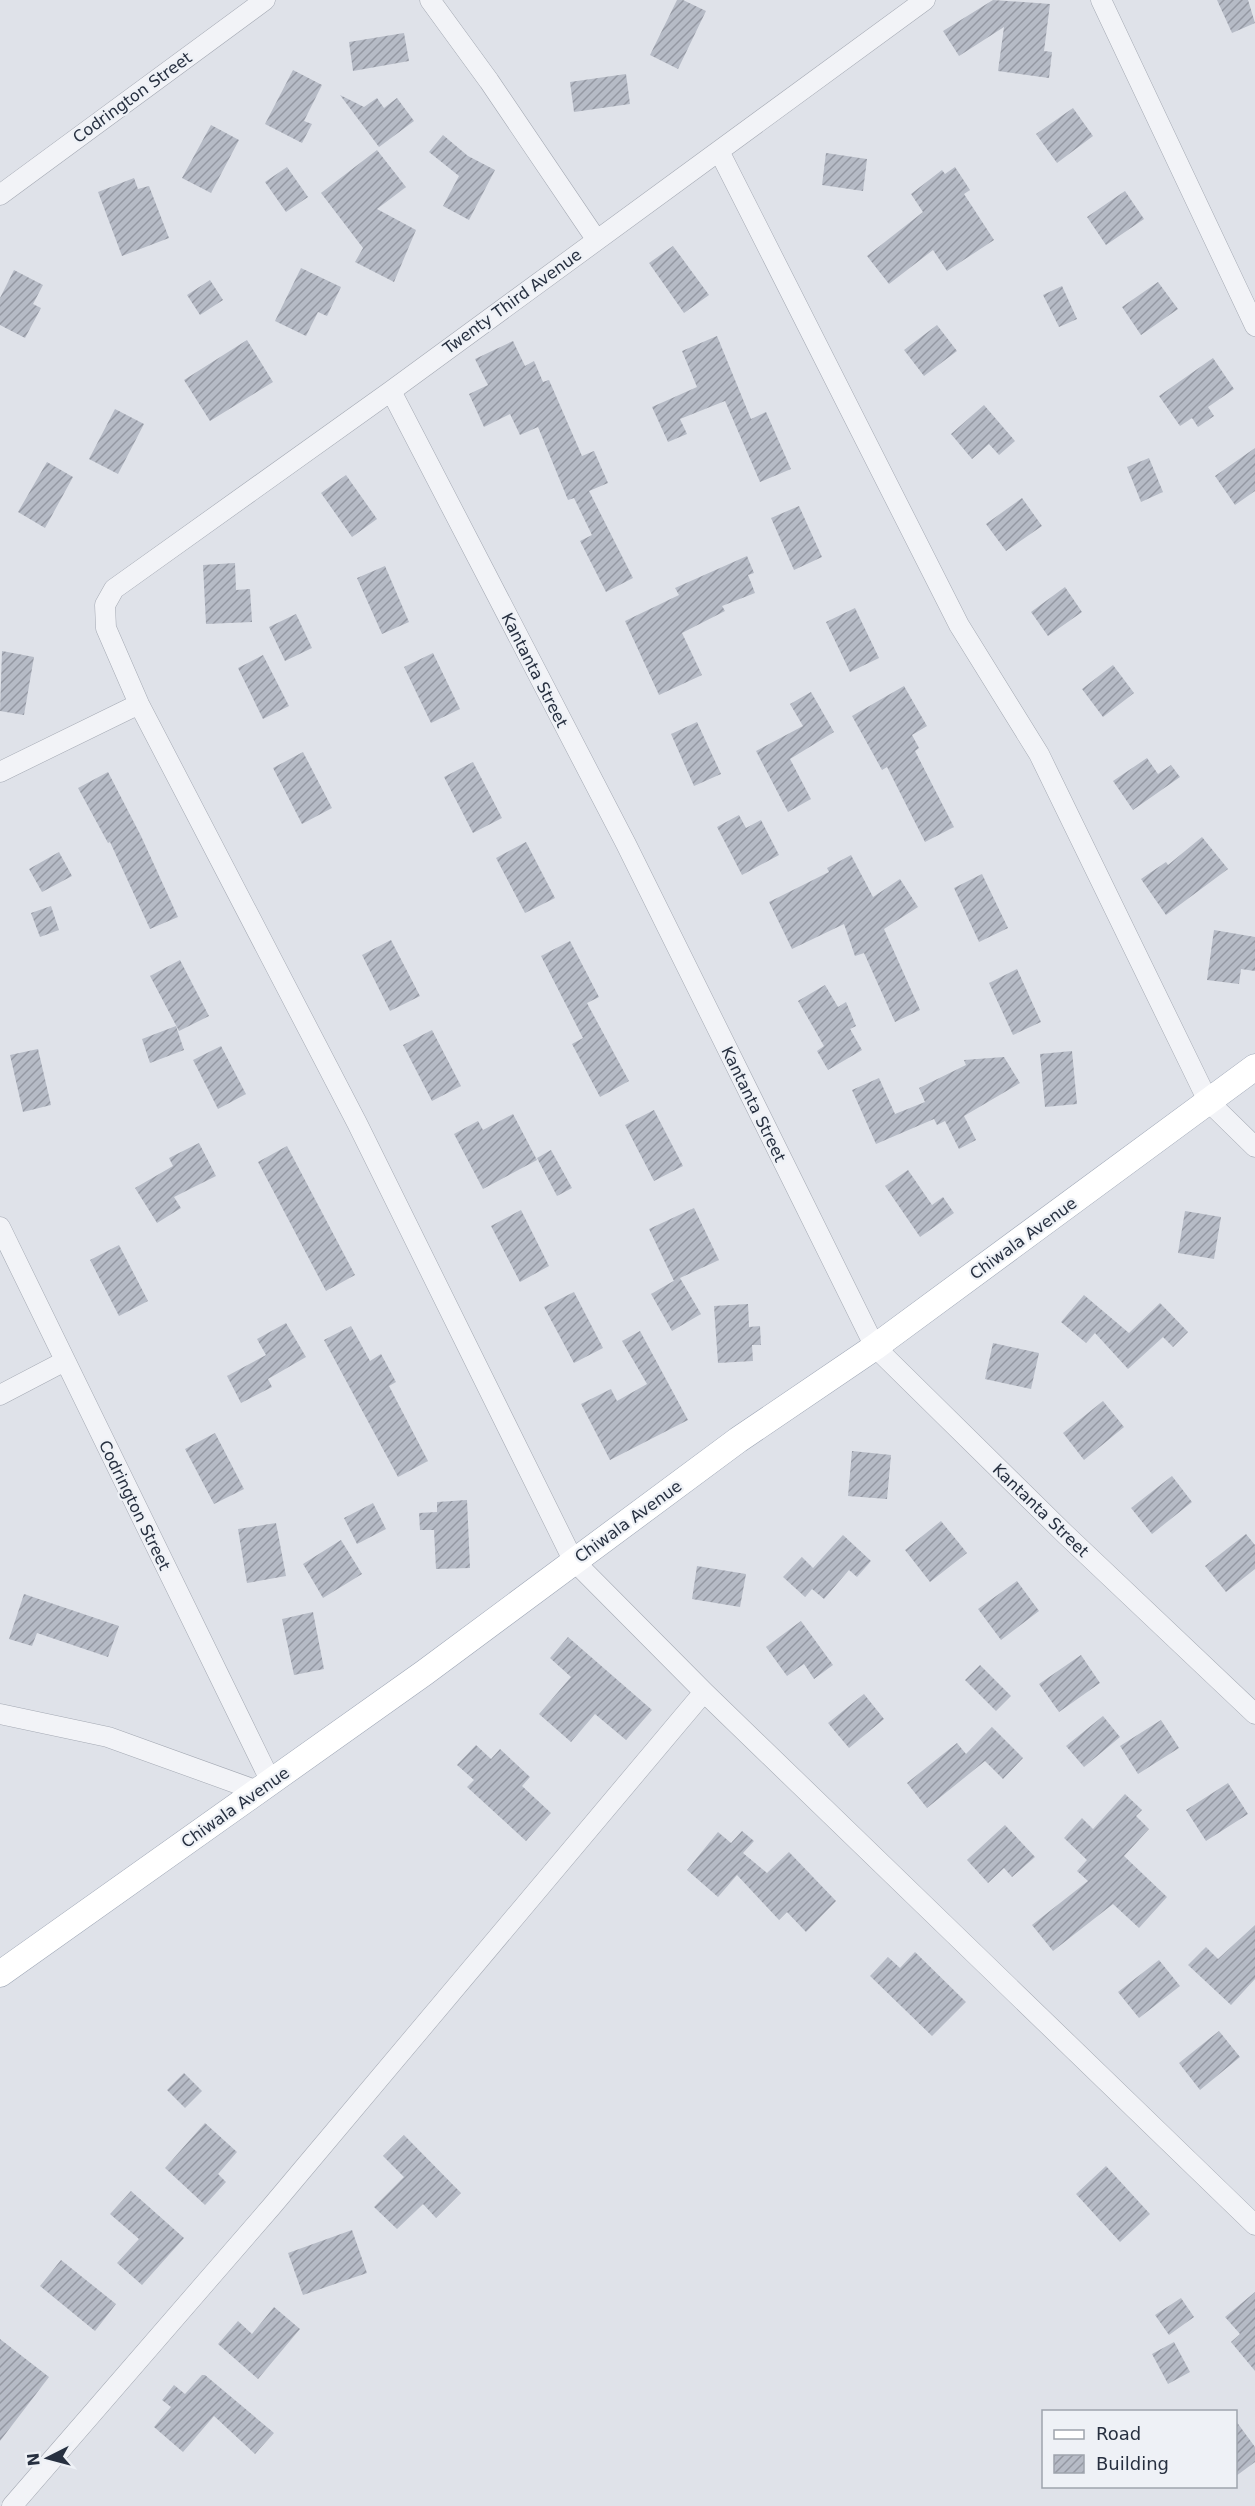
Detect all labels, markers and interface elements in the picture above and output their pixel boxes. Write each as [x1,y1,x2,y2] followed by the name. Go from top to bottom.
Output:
[69,48,195,147] street label: Codrington Street
[439,245,585,359] street label: Twenty Third Avenue
[497,610,572,731] street label: Kantanta Street
[717,1043,790,1165] street label: Kantanta Street
[966,1193,1080,1284] street label: Chiwala Avenue
[95,1437,174,1573] street label: Codrington Street
[989,1460,1093,1561] street label: Kantanta Street
[571,1476,685,1567] street label: Chiwala Avenue
[178,1763,293,1852] street label: Chiwala Avenue
[1042,2410,1237,2488] legend
[1096,2423,1141,2444] text: Road
[18,2428,78,2488] north arrow
[23,2452,44,2467] text: N
[1096,2453,1169,2474] text: Building

